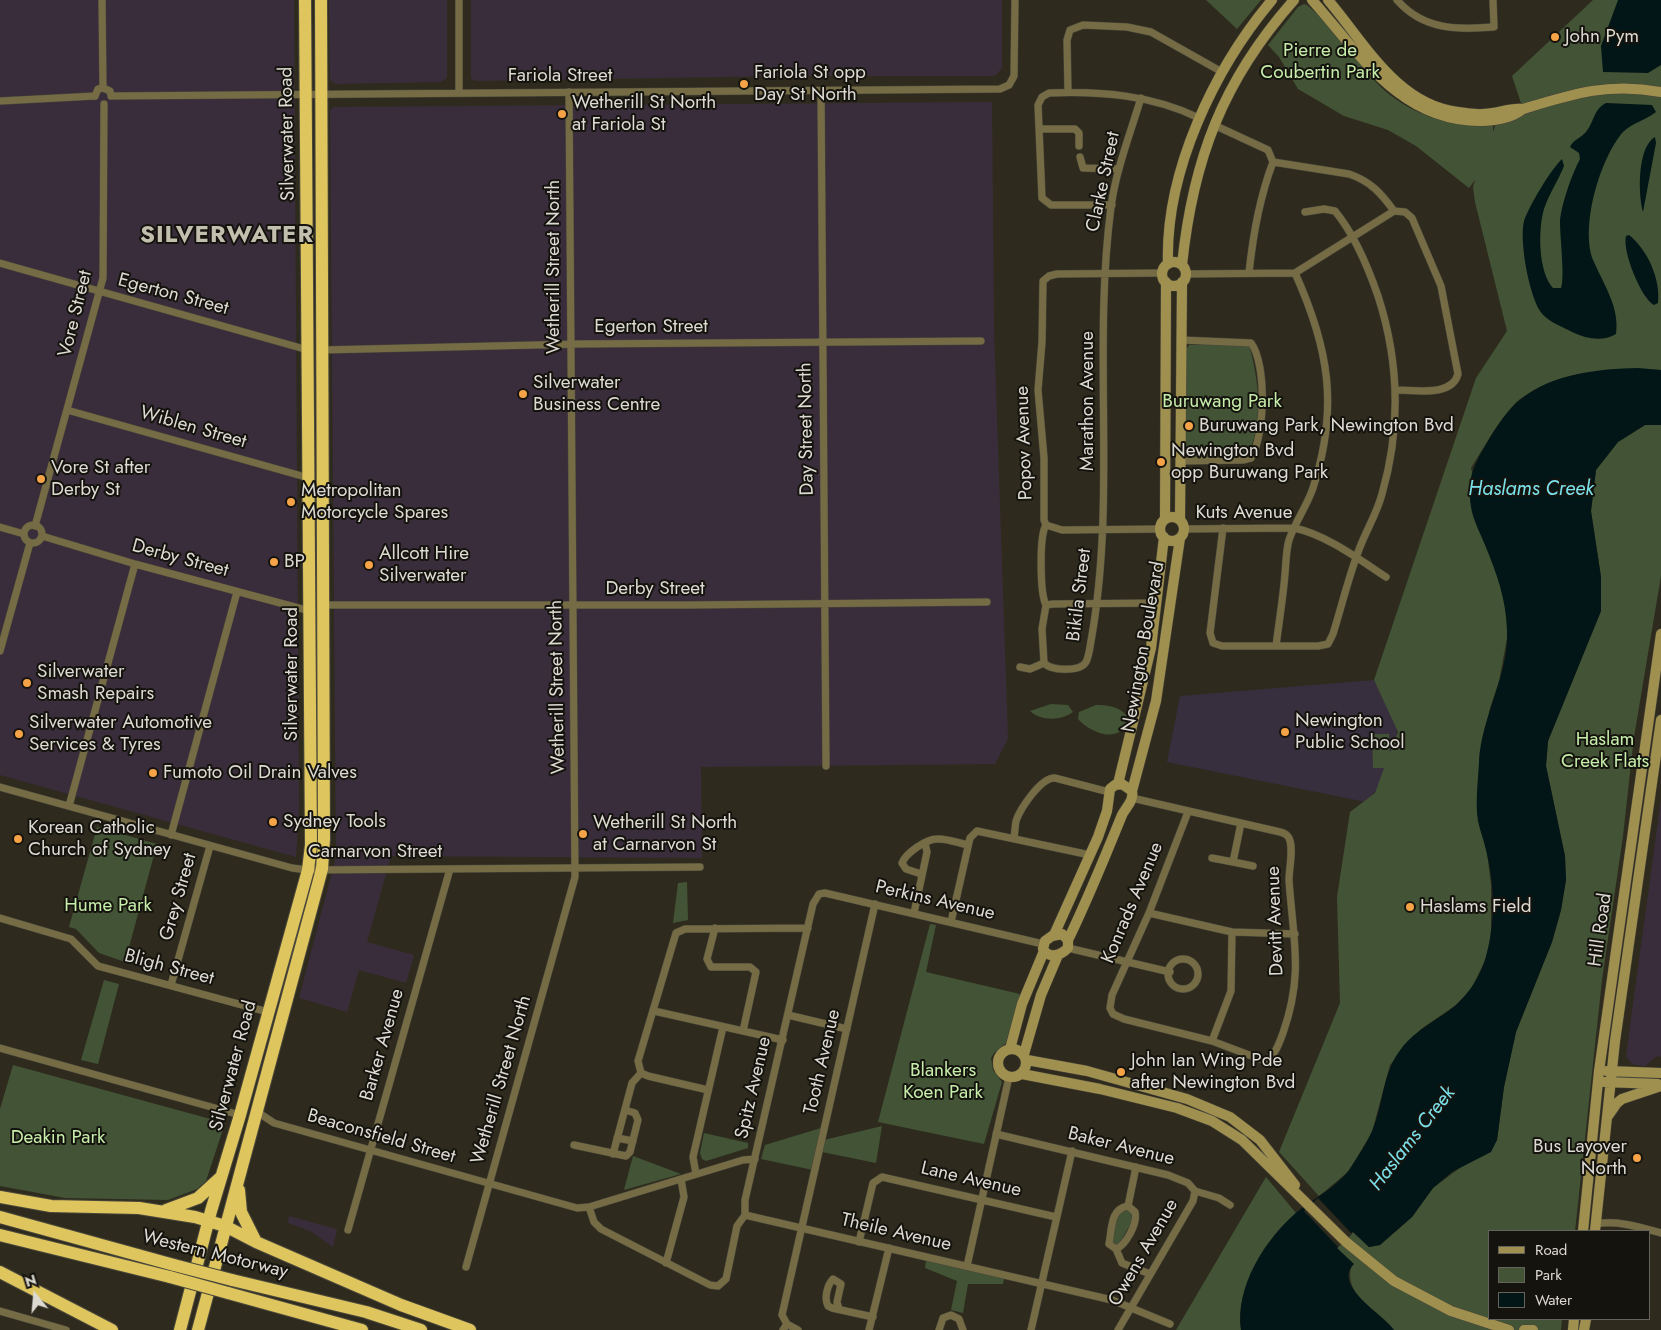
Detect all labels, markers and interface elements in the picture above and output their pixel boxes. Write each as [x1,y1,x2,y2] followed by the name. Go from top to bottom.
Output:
[1565,26,1639,48] place label: John Pym
[1549,31,1561,43] marker: John Pym
[1260,40,1380,84] park label: Pierre de Coubertin Park
[754,62,866,106] place label: Fariola St opp Day St North
[508,65,612,87] street label: Fariola Street
[275,67,301,201] street label: Silverwater Road
[738,78,750,90] marker: Fariola St opp Day St North
[572,92,716,136] place label: Wetherill St North at Fariola St
[556,108,568,120] marker: Wetherill St North at Fariola St
[1082,130,1126,234] street label: Clarke Street
[543,180,565,354] street label: Wetherill Street North
[139,222,315,250] district label: SILVERWATER
[54,268,98,360] street label: Vore Street
[115,269,231,321] street label: Egerton Street
[594,316,708,338] street label: Egerton Street
[1077,331,1099,471] street label: Marathon Avenue
[794,362,820,496] street label: Day Street North
[533,372,660,416] place label: Silverwater Business Centre
[1012,385,1038,501] street label: Popov Avenue
[517,388,529,400] marker: Silverwater Business Centre
[1162,391,1282,413] park label: Buruwang Park
[137,402,249,454] street label: Wiblen Street
[1199,415,1454,437] place label: Buruwang Park, Newington Bvd
[1183,420,1195,432] marker: Buruwang Park, Newington Bvd
[1171,440,1328,484] place label: Newington Bvd opp Buruwang Park
[1155,456,1167,468] marker: Newington Bvd opp Buruwang Park
[51,457,150,501] place label: Vore St after Derby St
[35,473,47,485] marker: Vore St after Derby St
[1468,478,1594,502] water label: Haslams Creek
[301,480,448,524] place label: Metropolitan Motorcycle Spares
[285,496,297,508] marker: Metropolitan Motorcycle Spares
[1195,502,1293,524] street label: Kuts Avenue
[129,535,231,583] street label: Derby Street
[379,543,469,587] place label: Allcott Hire Silverwater
[1063,547,1097,643] street label: Bikila Street
[284,551,305,573] place label: BP
[268,556,280,568] marker: BP
[363,559,375,571] marker: Allcott Hire Silverwater
[1118,560,1170,734] street label: Newington Boulevard
[605,578,705,600] street label: Derby Street
[545,600,571,774] street label: Wetherill Street North
[281,607,303,741] street label: Silverwater Road
[37,661,154,705] place label: Silverwater Smash Repairs
[21,677,33,689] marker: Silverwater Smash Repairs
[1295,710,1405,754] place label: Newington Public School
[29,712,212,756] place label: Silverwater Automotive Services & Tyres
[1279,726,1291,738] marker: Newington Public School
[13,728,25,740] marker: Silverwater Automotive Services & Tyres
[1561,729,1649,773] park label: Haslam Creek Flats
[163,762,357,784] place label: Fumoto Oil Drain Valves
[147,767,159,779] marker: Fumoto Oil Drain Valves
[283,811,386,833] place label: Sydney Tools
[593,812,737,856] place label: Wetherill St North at Carnarvon St
[267,816,279,828] marker: Sydney Tools
[28,817,171,861] place label: Korean Catholic Church of Sydney
[577,828,589,840] marker: Wetherill St North at Carnarvon St
[12,833,24,845] marker: Korean Catholic Church of Sydney
[1097,839,1169,967] street label: Konrads Avenue
[308,841,442,863] street label: Carnarvon Street
[156,851,202,943] street label: Grey Street
[1263,866,1289,976] street label: Devitt Avenue
[873,876,997,926] street label: Perkins Avenue
[1585,892,1617,968] street label: Hill Road
[64,895,152,917] park label: Hume Park
[1420,896,1531,918] place label: Haslams Field
[1404,901,1416,913] marker: Haslams Field
[122,945,216,991] street label: Bligh Street
[356,986,410,1104] street label: Barker Avenue
[467,993,537,1167] street label: Wetherill Street North
[206,998,262,1134] street label: Silverwater Road
[800,1007,846,1117] street label: Tooth Avenue
[731,1035,777,1141] street label: Spitz Avenue
[1131,1050,1295,1094] place label: John Ian Wing Pde after Newington Bvd
[903,1060,983,1104] park label: Blankers Koen Park
[1115,1066,1127,1078] marker: John Ian Wing Pde after Newington Bvd
[1365,1082,1461,1196] water label: Haslams Creek
[304,1105,458,1169] street label: Beaconsfield Street
[1065,1123,1177,1171] street label: Baker Avenue
[11,1127,105,1149] park label: Deakin Park
[1533,1136,1627,1180] place label: Bus Layover North
[1631,1152,1643,1164] marker: Bus Layover North
[919,1157,1023,1203] street label: Lane Avenue
[1104,1195,1184,1311] street label: Owens Avenue
[839,1209,953,1257] street label: Theile Avenue
[140,1226,290,1284] street label: Western Motorway
[1488,1230,1651,1320] legend
[1535,1239,1567,1261] text: Road
[1535,1264,1562,1286] text: Park
[22,1269,39,1292] text: N
[10,1270,60,1320] north arrow
[1535,1289,1572,1311] text: Water

